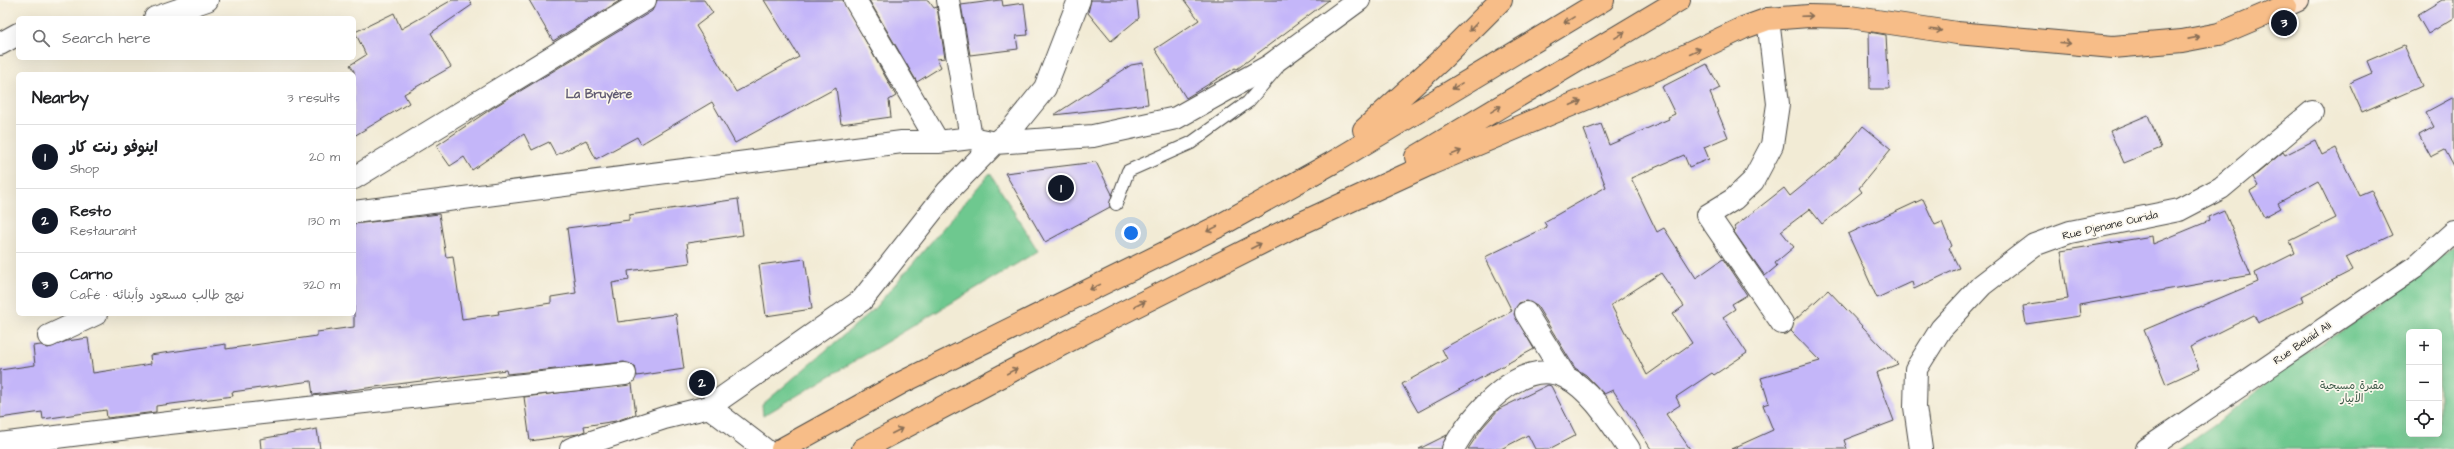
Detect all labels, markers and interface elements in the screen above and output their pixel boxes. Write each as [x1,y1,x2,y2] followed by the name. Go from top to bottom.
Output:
[2271,8,2297,38] pin: 3
[1800,13,1813,20] one-way arrow
[16,16,356,60] search box
[1564,16,1575,24] one-way arrow
[1468,22,1478,32] one-way arrow
[1929,26,1942,34] one-way arrow
[30,27,52,49] icon: search
[62,28,151,49] text: Search here
[1614,31,1626,39] one-way arrow
[2187,34,2200,42] one-way arrow
[2058,39,2071,47] one-way arrow
[1689,47,1701,54] one-way arrow
[1451,83,1463,91] one-way arrow
[32,86,89,110] text: Nearby
[566,86,633,104] district label: La Bruyère
[287,89,340,107] text: 3 results
[1569,99,1581,106] one-way arrow
[1490,105,1502,113] one-way arrow
[70,137,158,158] text: اينوفو رنت كار
[44,148,46,166] text: 1
[309,148,340,166] text: 20 m
[1450,149,1462,157] one-way arrow
[70,160,99,178] text: Shop
[1048,173,1074,203] pin: 1
[70,201,111,222] text: Resto
[2061,207,2160,243] street label: Rue Djenane Ourida
[41,212,49,230] text: 2
[308,212,340,230] text: 130 m
[70,222,137,240] text: Restaurant
[1121,223,1141,243] your location
[1206,226,1218,233] one-way arrow
[1250,241,1262,249] one-way arrow
[70,264,112,285] text: Carno
[42,276,48,294] text: 3
[302,276,340,294] text: 320 m
[1090,283,1102,291] one-way arrow
[70,286,244,304] text: Café · نهج طالب مسعود وأبنائه
[1134,300,1146,307] one-way arrow
[2270,318,2334,368] street label: Rue Belaïd Ali
[2406,329,2442,437] map controls
[2406,329,2442,365] button: +
[2406,365,2442,401] button: −
[1006,366,1018,374] one-way arrow
[689,368,715,398] pin: 2
[2320,378,2384,406] park label: مقبرة مسيحية الأبيار
[2406,401,2442,437] button: locate
[891,427,903,434] one-way arrow

